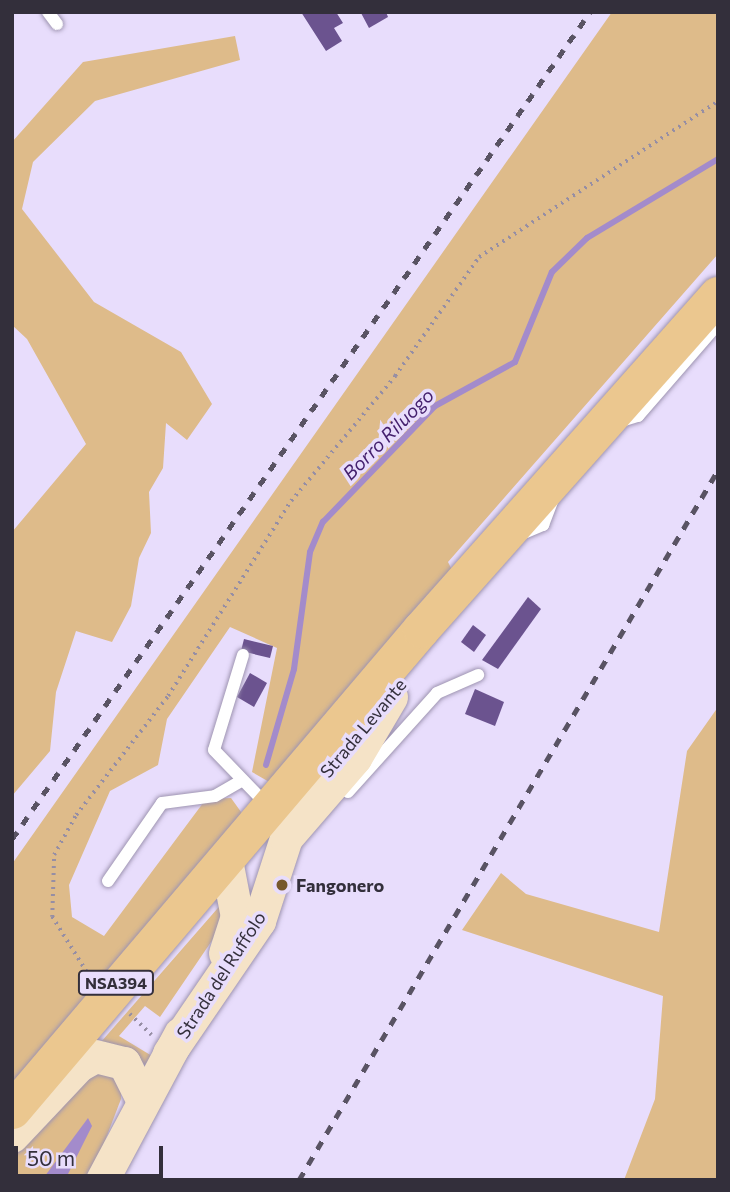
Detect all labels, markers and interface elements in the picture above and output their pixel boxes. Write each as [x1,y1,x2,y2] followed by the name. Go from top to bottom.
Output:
[338,384,438,484] water label: Borro Riluogo
[315,674,411,782] street label: Strada Levante
[296,874,384,896] place label: Fangonero
[274,877,290,893] marker: Fangonero
[172,908,270,1042] street label: Strada del Ruffolo
[78,970,154,995] road number: NSA394
[18,1132,166,1176] scale bar
[27,1145,75,1170] text: 50 m

